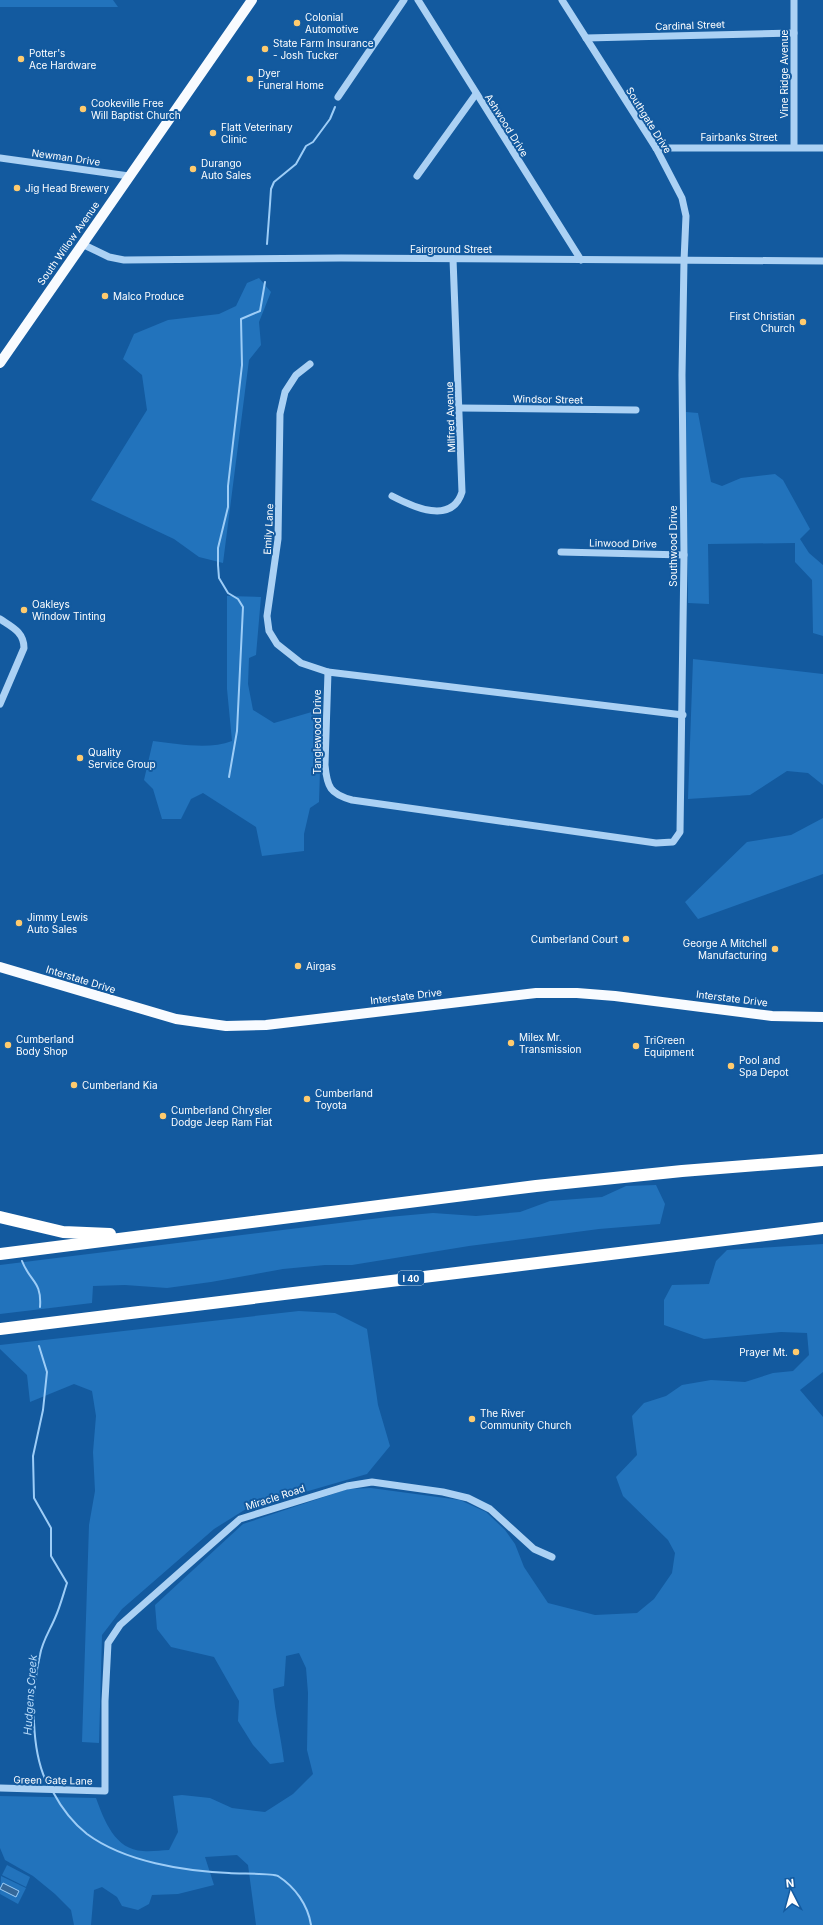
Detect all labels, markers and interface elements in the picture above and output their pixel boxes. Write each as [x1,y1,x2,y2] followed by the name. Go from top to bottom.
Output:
[305,11,359,35] place label: Colonial Automotive
[292,18,302,28] marker: Colonial Automotive
[655,18,726,32] street label: Cardinal Street
[778,29,790,118] street label: Vine Ridge Avenue
[273,37,374,61] place label: State Farm Insurance - Josh Tucker
[260,44,270,54] marker: State Farm Insurance - Josh Tucker
[29,47,96,71] place label: Potter's Ace Hardware
[16,54,26,64] marker: Potter's Ace Hardware
[258,67,324,91] place label: Dyer Funeral Home
[245,74,255,84] marker: Dyer Funeral Home
[624,85,674,156] street label: Southgate Drive
[483,91,531,159] street label: Ashwood Drive
[91,97,181,121] place label: Cookeville Free Will Baptist Church
[78,104,88,114] marker: Cookeville Free Will Baptist Church
[221,121,293,145] place label: Flatt Veterinary Clinic
[208,128,218,138] marker: Flatt Veterinary Clinic
[700,131,778,143] street label: Fairbanks Street
[31,146,101,168] street label: Newman Drive
[201,157,251,181] place label: Durango Auto Sales
[188,164,198,174] marker: Durango Auto Sales
[25,182,110,194] place label: Jig Head Brewery
[12,183,22,193] marker: Jig Head Brewery
[35,199,102,287] street label: South Willow Avenue
[410,243,493,255] street label: Fairground Street
[113,290,184,302] place label: Malco Produce
[100,291,110,301] marker: Malco Produce
[729,310,795,334] place label: First Christian Church
[798,317,808,327] marker: First Christian Church
[443,381,457,453] street label: Milfred Avenue
[513,392,584,406] street label: Windsor Street
[261,503,275,555] street label: Emily Lane
[667,505,679,587] street label: Southwood Drive
[589,536,657,550] street label: Linwood Drive
[32,598,106,622] place label: Oakleys Window Tinting
[19,605,29,615] marker: Oakleys Window Tinting
[311,689,323,775] street label: Tanglewood Drive
[88,746,156,770] place label: Quality Service Group
[75,753,85,763] marker: Quality Service Group
[27,911,88,935] place label: Jimmy Lewis Auto Sales
[14,918,24,928] marker: Jimmy Lewis Auto Sales
[531,933,619,945] place label: Cumberland Court
[621,934,631,944] marker: Cumberland Court
[683,937,767,961] place label: George A Mitchell Manufacturing
[770,944,780,954] marker: George A Mitchell Manufacturing
[306,960,336,972] place label: Airgas
[293,961,303,971] marker: Airgas
[45,963,117,995] street label: Interstate Drive
[369,986,443,1006] street label: Interstate Drive
[695,988,769,1008] street label: Interstate Drive
[519,1031,582,1055] place label: Milex Mr. Transmission
[16,1033,74,1057] place label: Cumberland Body Shop
[644,1034,695,1058] place label: TriGreen Equipment
[506,1038,516,1048] marker: Milex Mr. Transmission
[3,1040,13,1050] marker: Cumberland Body Shop
[631,1041,641,1051] marker: TriGreen Equipment
[739,1054,789,1078] place label: Pool and Spa Depot
[726,1061,736,1071] marker: Pool and Spa Depot
[82,1079,158,1091] place label: Cumberland Kia
[69,1080,79,1090] marker: Cumberland Kia
[315,1087,373,1111] place label: Cumberland Toyota
[302,1094,312,1104] marker: Cumberland Toyota
[171,1104,273,1128] place label: Cumberland Chrysler Dodge Jeep Ram Fiat
[158,1111,168,1121] marker: Cumberland Chrysler Dodge Jeep Ram Fiat
[398,1271,424,1285] road number: I 40
[739,1346,788,1358] place label: Prayer Mt.
[791,1347,801,1357] marker: Prayer Mt.
[480,1407,571,1431] place label: The River Community Church
[467,1414,477,1424] marker: The River Community Church
[244,1482,306,1512] street label: Miracle Road
[20,1653,40,1736] water label: Hudgens Creek
[13,1773,93,1787] street label: Green Gate Lane
[771,1873,811,1913] north arrow
[785,1876,795,1890] text: N

